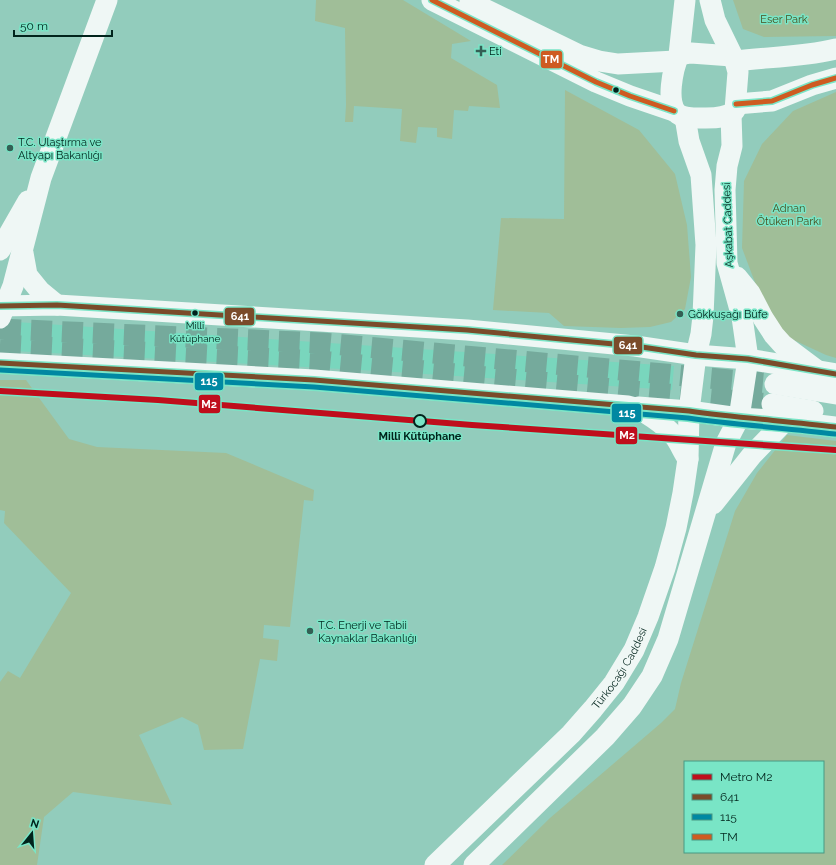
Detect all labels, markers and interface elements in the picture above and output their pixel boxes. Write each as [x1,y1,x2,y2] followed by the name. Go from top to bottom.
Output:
[14,12,112,38] scale bar
[760,13,808,26] park label: Eser Park
[20,19,48,33] text: 50 m
[489,45,502,58] place label: Eti
[476,46,486,56] marker: Eti
[540,50,563,69] line badge: TM
[543,53,559,66] text: TM
[611,85,621,95] unlabelled marker
[18,136,102,162] place label: T.C. Ulaştırma ve Altyapı Bakanlığı
[5,143,15,153] marker: T.C. Ulaştırma ve Altyapı Bakanlığı
[720,182,736,268] street label: Aşkabat Caddesi
[757,202,821,228] park label: Adnan Ötüken Parkı
[224,307,255,326] line badge: 641
[190,308,200,318] marker: Milli Kütüphane
[688,308,768,321] place label: Gökkuşağı Büfe
[675,309,685,319] marker: Gökkuşağı Büfe
[231,310,250,323] text: 641
[170,320,220,344] place label: Milli Kütüphane
[613,336,643,355] line badge: 641
[619,339,638,352] text: 641
[194,372,224,391] line badge: 115
[201,375,217,388] text: 115
[198,394,221,414] line badge: M2
[201,398,217,411] text: M2
[611,403,642,423] line badge: 115
[619,407,635,420] text: 115
[413,414,427,428] marker: Millî Kütüphane
[615,426,638,445] line badge: M2
[619,429,635,442] text: M2
[379,430,462,443] place label: Millî Kütüphane
[318,619,417,645] place label: T.C. Enerji ve Tabii Kaynaklar Bakanlığı
[305,626,315,636] marker: T.C. Enerji ve Tabii Kaynaklar Bakanlığı
[589,626,649,712] street label: Türkocağı Caddesi
[684,761,824,853] legend
[720,770,772,784] text: Metro M2
[720,790,739,804] text: 641
[720,810,737,824] text: 115
[12,813,52,853] north arrow
[29,816,41,831] text: N
[720,830,738,844] text: TM

